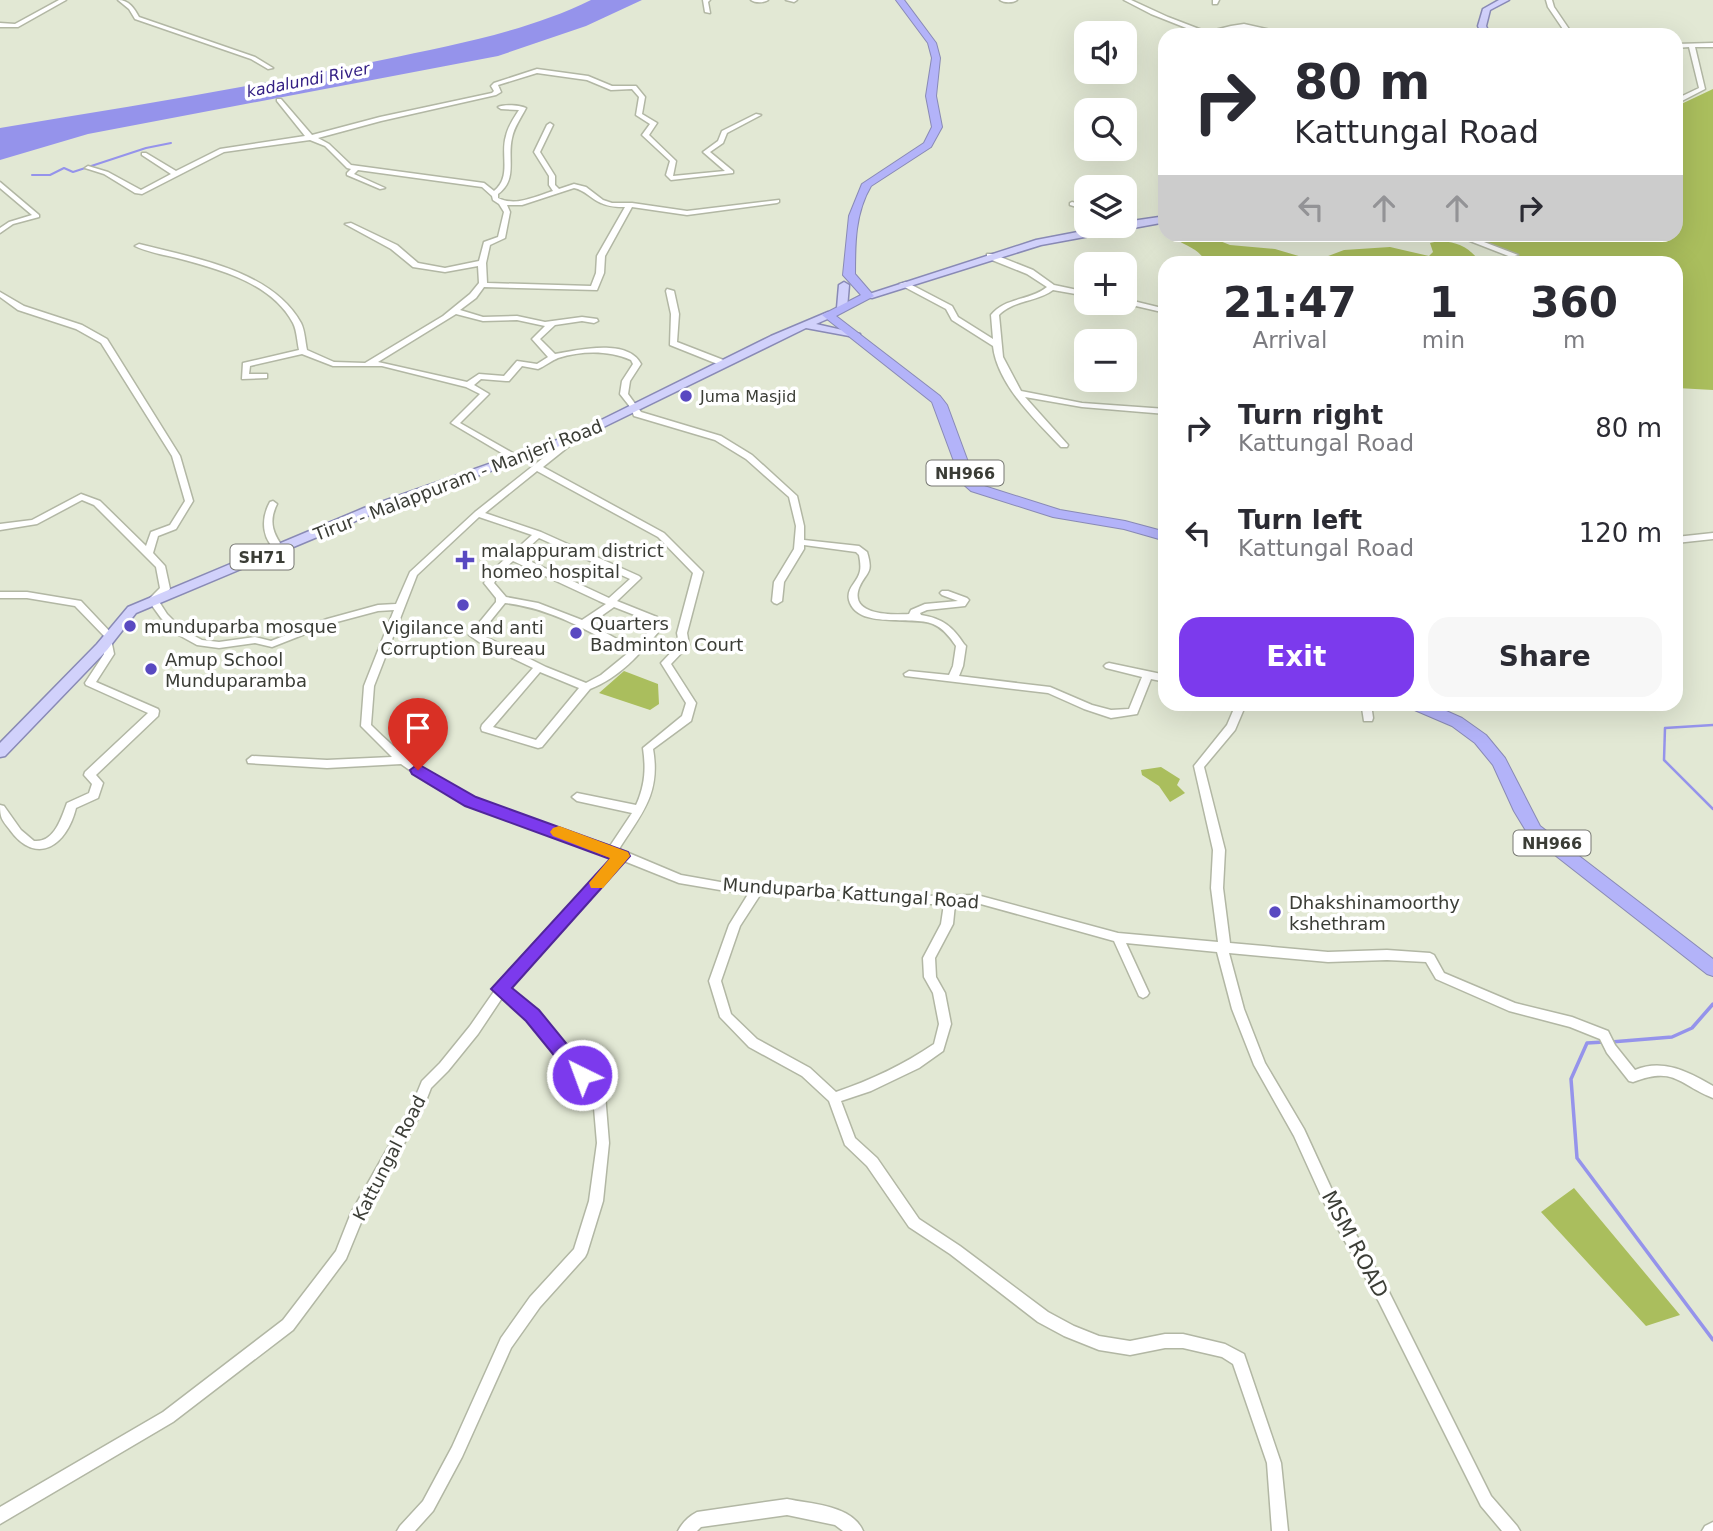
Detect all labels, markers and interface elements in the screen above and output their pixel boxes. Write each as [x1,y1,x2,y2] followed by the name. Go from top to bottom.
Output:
[1074,21,1137,392] map controls
[1074,21,1137,84] button: sound
[1294,54,1430,111] text: 80 m
[1179,56,1270,147] icon: right
[245,58,373,101] water label: kadalundi River
[1074,98,1137,161] button: search
[1294,113,1539,151] text: Kattungal Road
[1074,175,1137,238] button: layers
[1292,189,1330,227] icon: left
[1365,189,1403,227] icon: ahead
[1438,189,1476,227] icon: ahead
[1511,189,1549,227] icon: right
[1074,252,1137,315] button: +
[1223,278,1357,327] text: 21:47
[1429,278,1458,327] text: 1
[1530,278,1618,327] text: 360
[1253,327,1327,353] text: Arrival
[1422,327,1465,353] text: min
[1563,327,1585,353] text: m
[1074,329,1137,392] button: −
[699,387,796,406] place label: Juma Masjid
[678,388,694,404] marker: Juma Masjid
[1238,400,1383,430] text: Turn right
[1179,409,1217,447] icon: right
[1595,413,1662,443] text: 80 m
[310,415,605,545] street label: Tirur - Malappuram - Manjeri Road
[1238,430,1414,456] text: Kattungal Road
[926,460,1004,486] road number: NH966
[1238,505,1362,535] text: Turn left
[1179,514,1217,552] icon: left
[1579,518,1662,548] text: 120 m
[1238,535,1414,561] text: Kattungal Road
[481,540,664,582] place label: malappuram district homeo hospital
[230,544,294,570] road number: SH71
[455,550,475,570] marker: malappuram district homeo hospital
[455,597,471,613] marker: Vigilance and anti Corruption Bureau
[590,613,743,655] place label: Quarters Badminton Court
[144,616,337,637] place label: munduparba mosque
[380,617,546,659] place label: Vigilance and anti Corruption Bureau
[1179,617,1414,697] button: Exit
[1428,617,1662,697] button: Share
[122,618,138,634] marker: munduparba mosque
[568,625,584,641] marker: Quarters Badminton Court
[165,649,307,691] place label: Amup School Munduparamba
[143,661,159,677] marker: Amup School Munduparamba
[388,698,448,770] pin
[399,709,437,747] icon: arrive
[1514,830,1590,856] road number: NH966
[722,874,980,912] street label: Munduparba Kattungal Road
[1289,892,1460,934] place label: Dhakshinamoorthy kshethram
[1267,904,1283,920] marker: Dhakshinamoorthy kshethram
[545,1038,619,1112] position arrow
[348,1092,430,1224] street label: Kattungal Road
[1317,1186,1393,1302] street label: MSM ROAD

